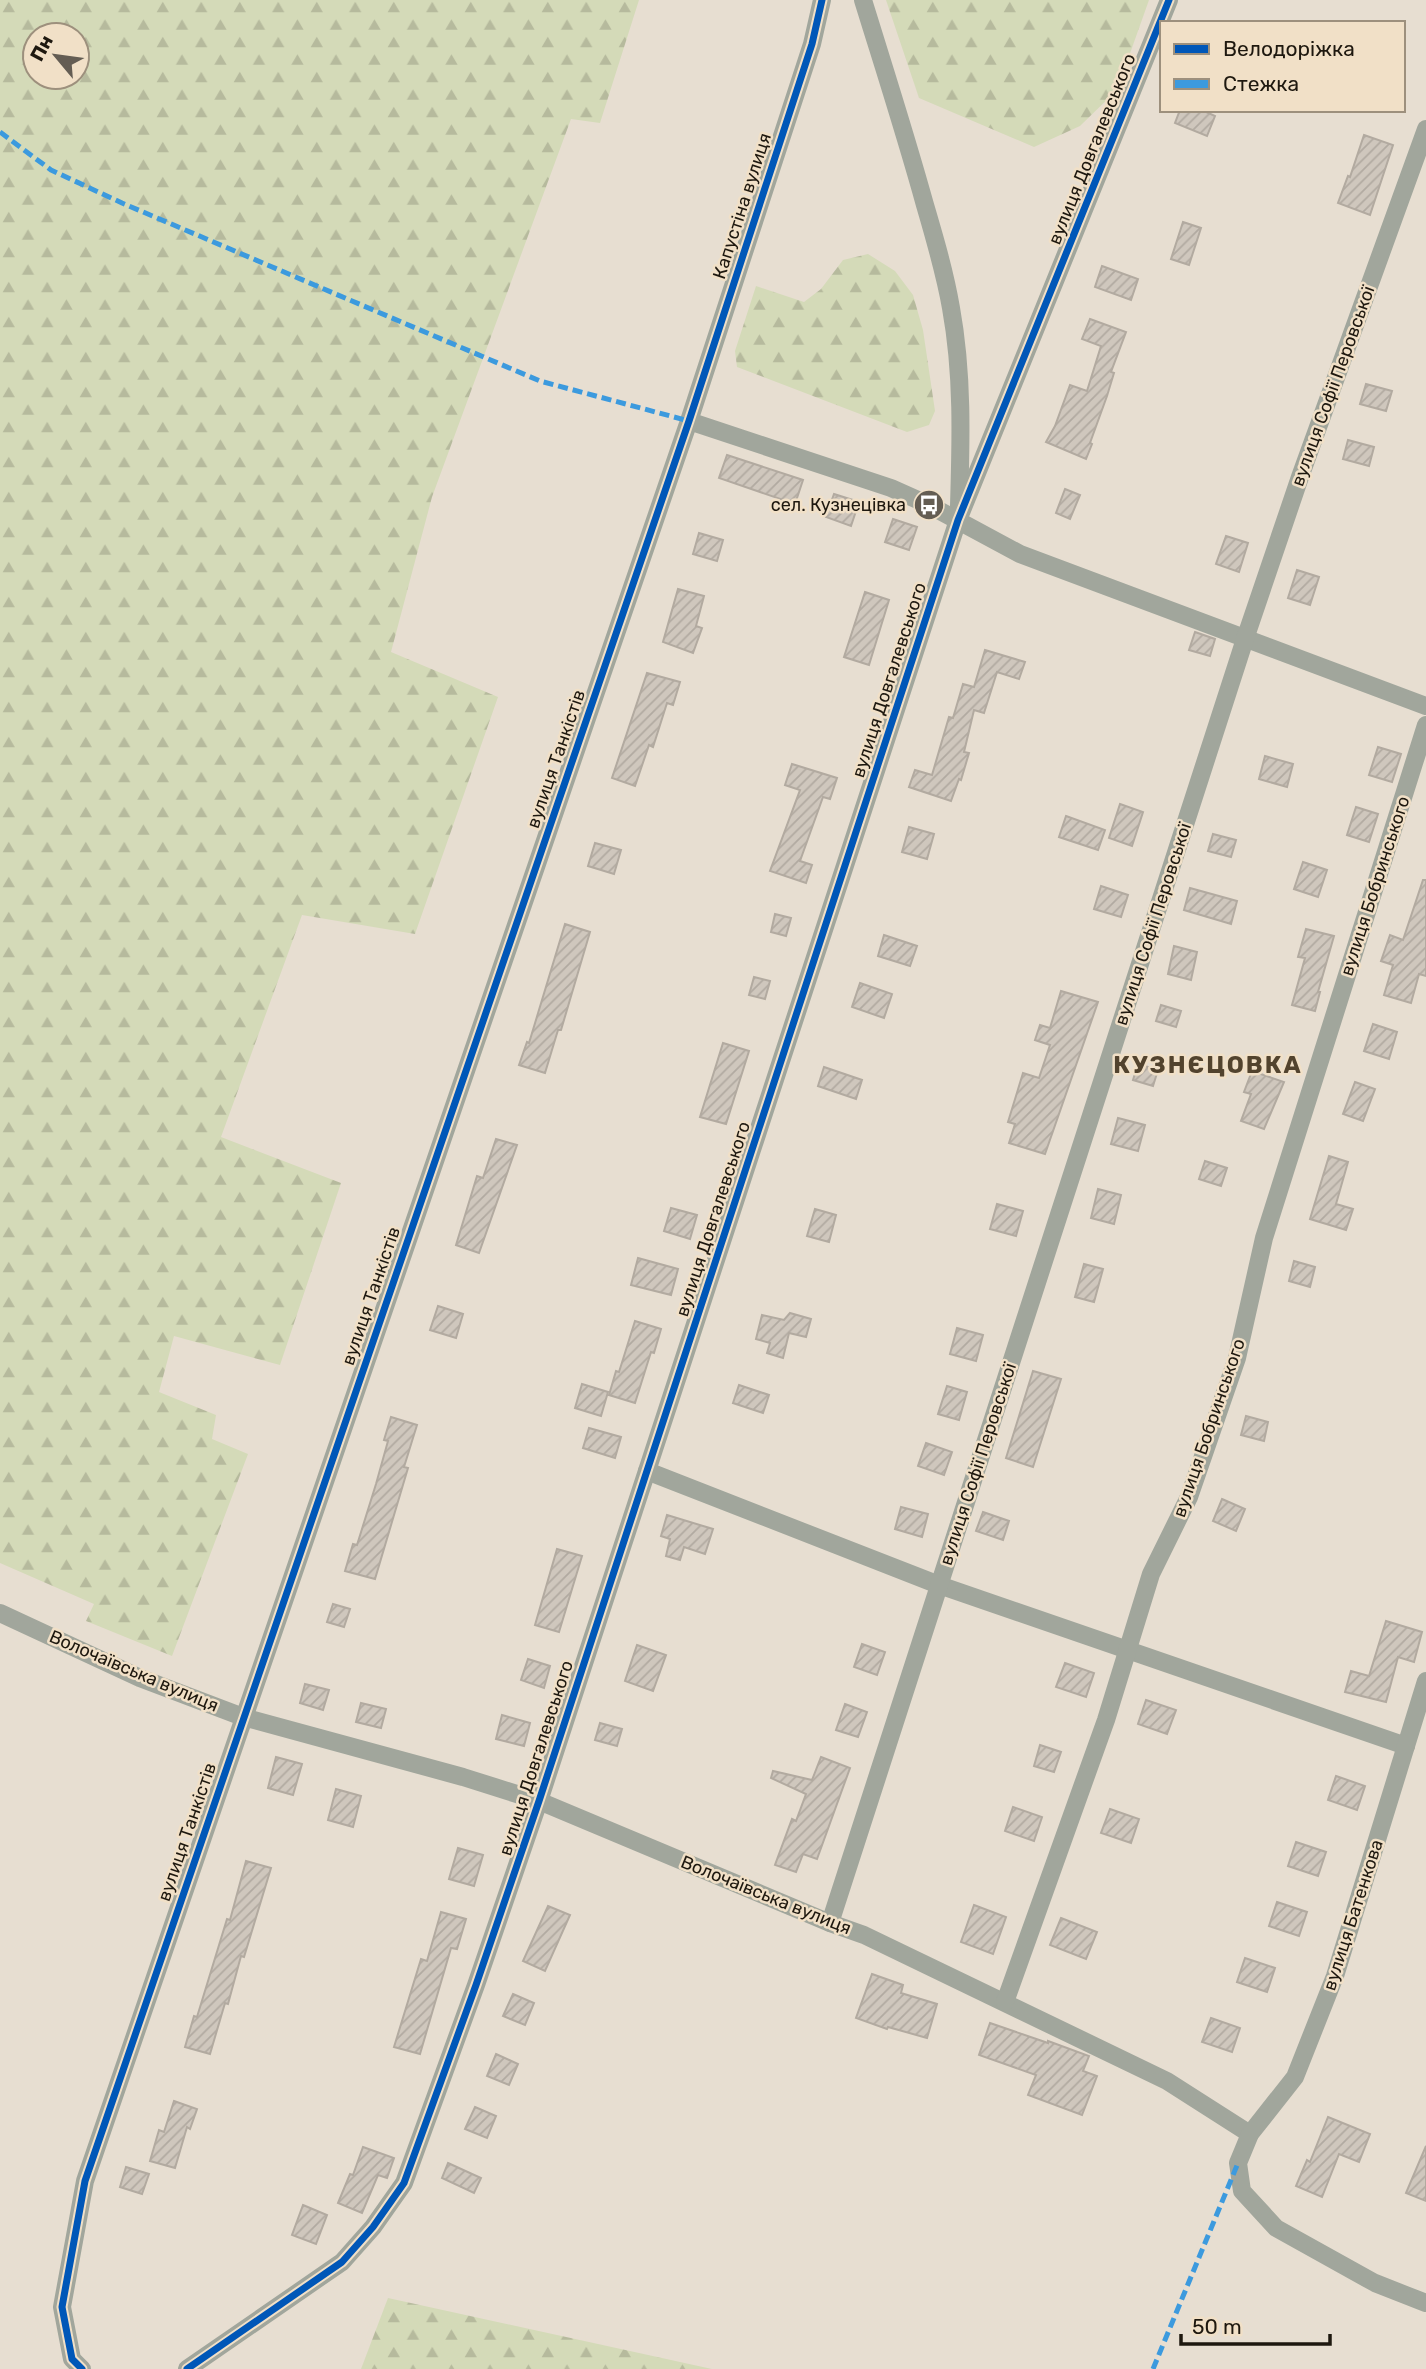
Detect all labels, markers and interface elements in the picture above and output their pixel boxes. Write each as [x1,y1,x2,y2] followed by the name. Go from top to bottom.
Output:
[21,21,91,91] north arrow
[1160,21,1405,112] legend
[25,31,58,65] text: Пн
[1223,36,1355,61] text: Велодоріжка
[1044,50,1140,248] street label: вулиця Довгалевського
[1223,71,1299,96] text: Стежка
[708,130,776,282] street label: Капустіна вулиця
[1287,282,1380,489] street label: вулиця Софії Перовської
[912,488,946,522] bus stop icon: сел. Кузнецівка
[771,494,906,516] place label: сел. Кузнецівка
[847,580,931,780] street label: вулиця Довгалевського
[522,687,590,831] street label: вулиця Танкістів
[1336,793,1414,979] street label: вулиця Бобринського
[1110,819,1196,1028] street label: вулиця Софії Перовської
[1113,1051,1303,1079] district label: КУЗНЄЦОВКА
[671,1119,755,1319] street label: вулиця Довгалевського
[337,1224,405,1368] street label: вулиця Танкістів
[1168,1336,1250,1520] street label: вулиця Бобринського
[935,1359,1021,1568] street label: вулиця Софії Перовської
[46,1625,222,1717] street label: Волочаївська вулиця
[494,1658,578,1858] street label: вулиця Довгалевського
[153,1760,221,1904] street label: вулиця Танкістів
[1318,1837,1388,1993] street label: вулиця Батенкова
[678,1851,854,1939] street label: Волочаївська вулиця
[1181,2302,1330,2346] scale bar
[1192,2314,1242,2339] text: 50 m

